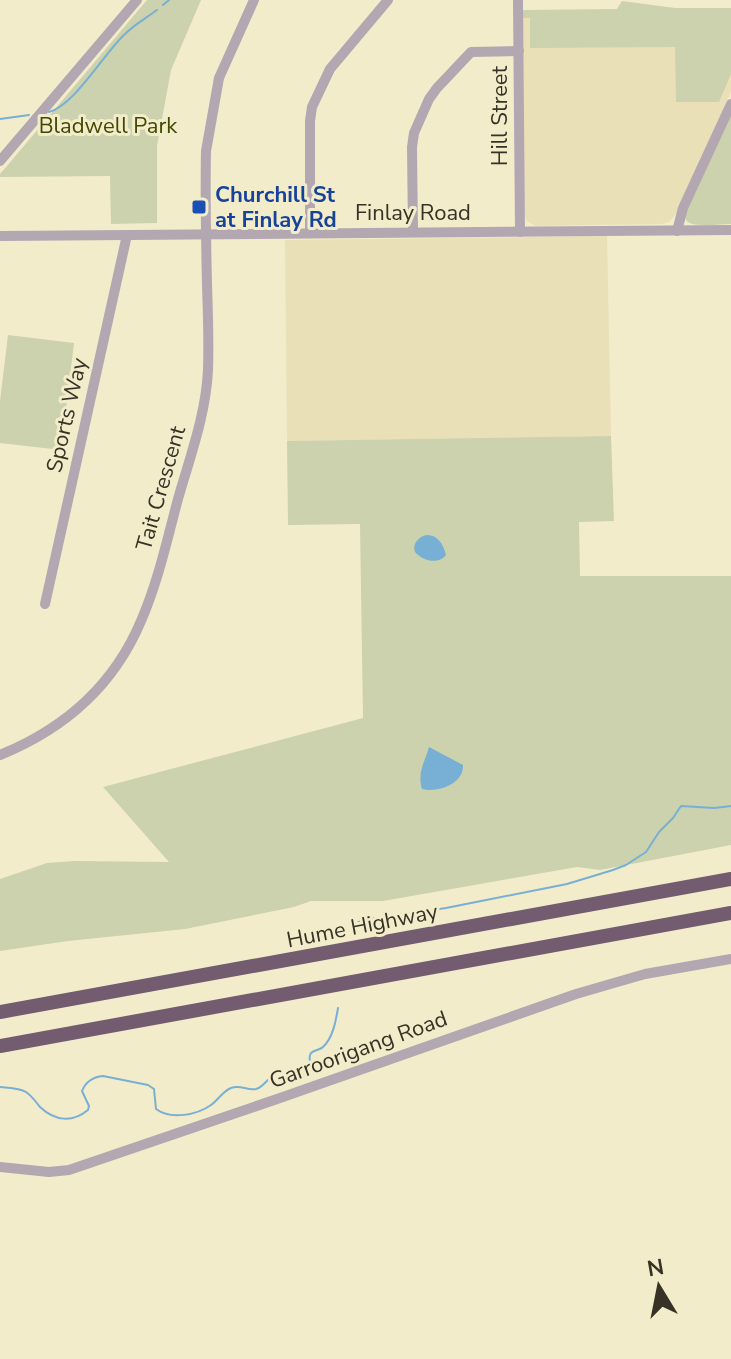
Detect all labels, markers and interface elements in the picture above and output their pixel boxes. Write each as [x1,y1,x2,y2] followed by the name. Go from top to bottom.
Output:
[485,65,515,166] street label: Hill Street
[39,111,178,141] park label: Bladwell Park
[215,180,337,235] place label: Churchill St at Finlay Rd
[190,198,208,216] marker: Churchill St at Finlay Rd
[355,198,471,228] street label: Finlay Road
[39,354,95,476] street label: Sports Way
[129,422,193,554] street label: Tait Crescent
[284,896,441,955] street label: Hume Highway
[265,1004,452,1096] street label: Garroorigang Road
[619,1247,699,1327] north arrow
[645,1252,666,1284] text: N

